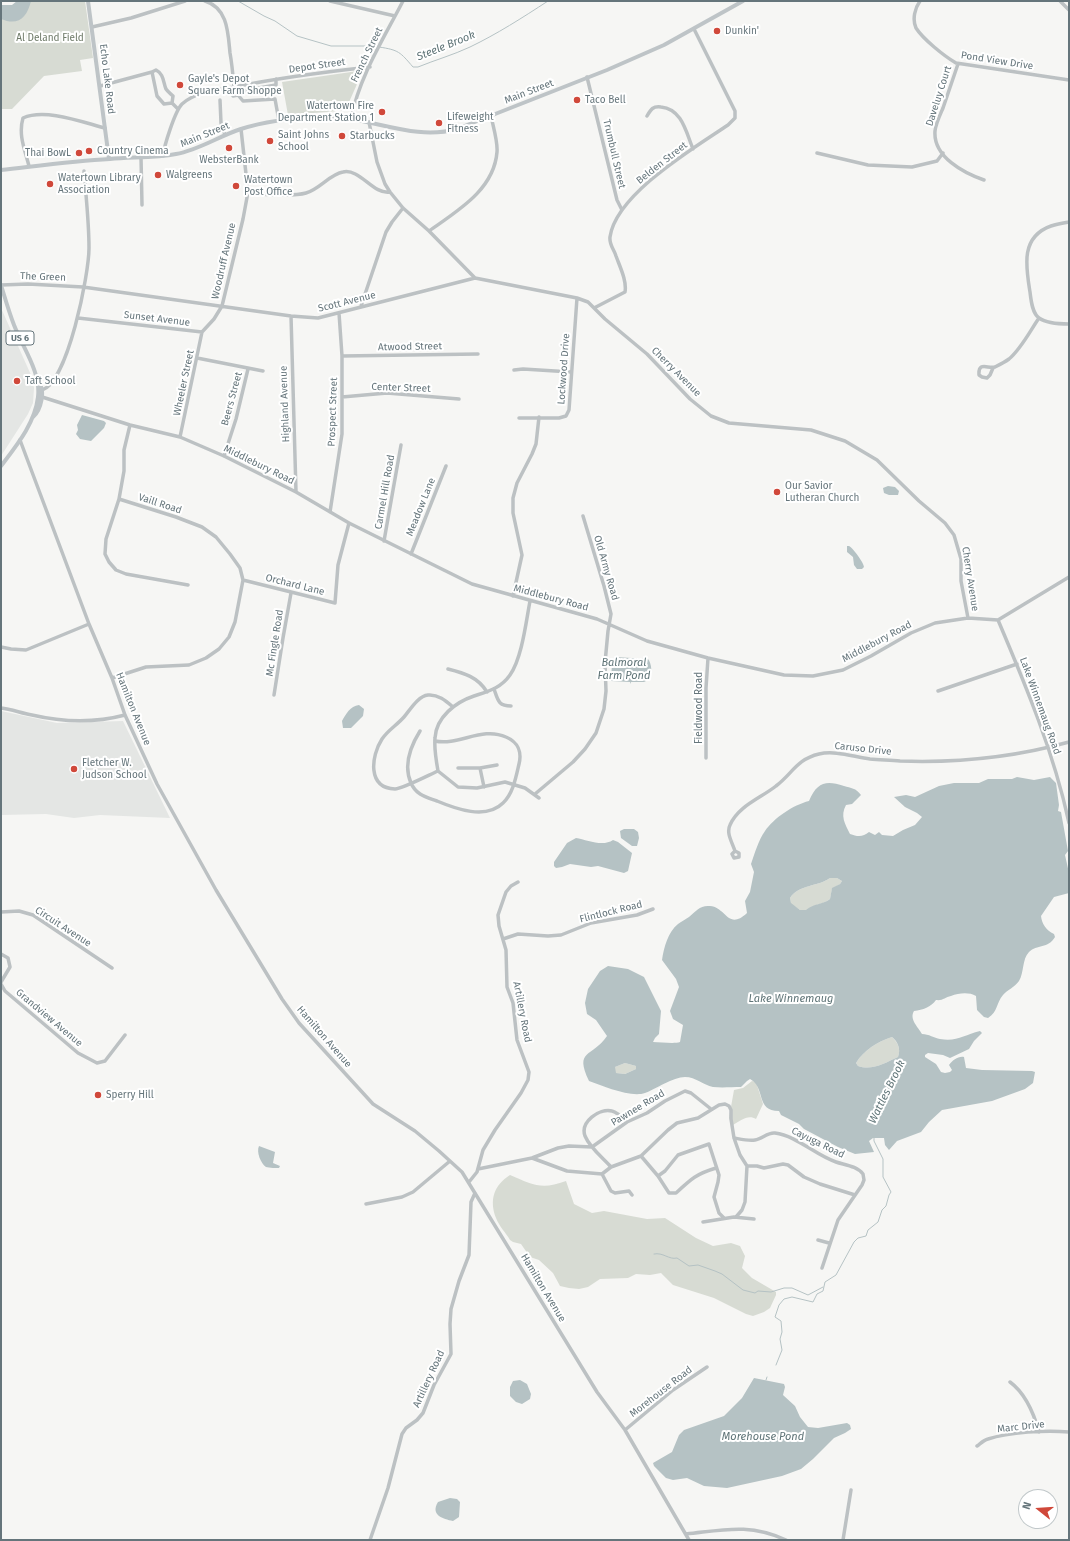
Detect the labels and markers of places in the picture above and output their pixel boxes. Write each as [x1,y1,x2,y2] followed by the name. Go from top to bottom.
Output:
[725,25,759,37] place label: Dunkin'
[712,26,722,36] marker: Dunkin'
[188,73,282,96] place label: Gayle's Depot Square Farm Shoppe
[175,80,185,90] marker: Gayle's Depot Square Farm Shoppe
[585,94,626,106] place label: Taco Bell
[572,95,582,105] marker: Taco Bell
[278,100,374,124] place label: Watertown Fire Department Station 1
[377,107,387,117] marker: Watertown Fire Department Station 1
[447,111,494,134] place label: Lifeweight Fitness
[434,118,444,128] marker: Lifeweight Fitness
[278,129,329,152] place label: Saint Johns School
[350,130,395,142] place label: Starbucks
[337,131,347,141] marker: Starbucks
[265,136,275,146] marker: Saint Johns School
[224,143,234,153] marker: WebsterBank
[97,145,169,157] place label: Country Cinema
[84,146,94,156] marker: Country Cinema
[25,147,71,159] place label: Thai BowL
[74,148,84,158] marker: Thai BowL
[199,154,259,166] place label: WebsterBank
[166,169,212,181] place label: Walgreens
[153,170,163,180] marker: Walgreens
[58,172,141,196] place label: Watertown Library Association
[244,174,292,198] place label: Watertown Post Office
[45,179,55,189] marker: Watertown Library Association
[231,181,241,191] marker: Watertown Post Office
[25,375,75,387] place label: Taft School
[12,376,22,386] marker: Taft School
[785,480,859,504] place label: Our Savior Lutheran Church
[772,487,782,497] marker: Our Savior Lutheran Church
[82,757,147,780] place label: Fletcher W. Judson School
[69,764,79,774] marker: Fletcher W. Judson School
[106,1089,154,1101] place label: Sperry Hill
[93,1090,103,1100] marker: Sperry Hill

